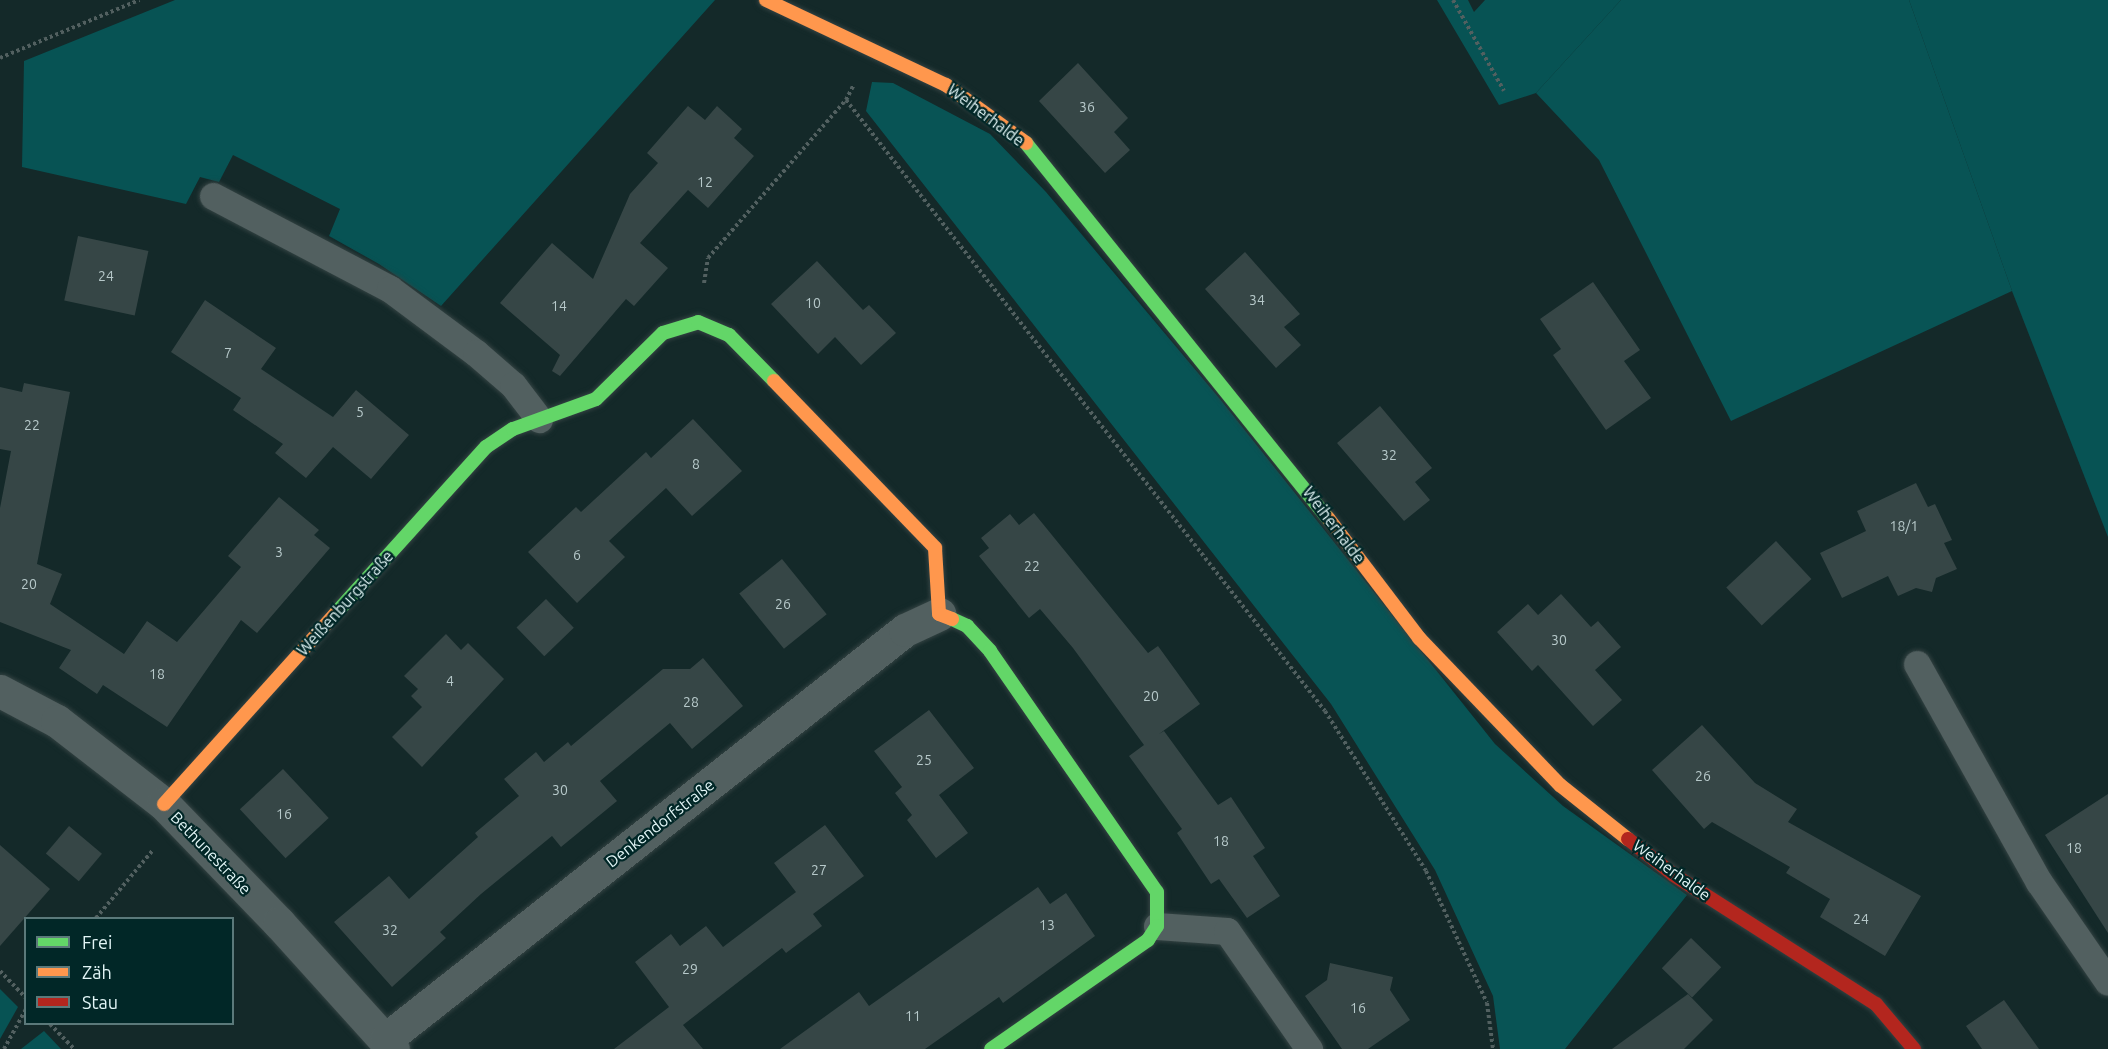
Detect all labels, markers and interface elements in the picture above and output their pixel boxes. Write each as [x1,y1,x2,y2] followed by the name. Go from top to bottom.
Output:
[944,80,1028,150] street label: Weiherhalde
[1079,99,1095,115] house number: 36
[697,174,713,190] house number: 12
[98,268,114,284] house number: 24
[1249,292,1265,308] house number: 34
[805,295,821,311] house number: 10
[551,298,567,314] house number: 14
[224,345,232,361] house number: 7
[356,404,364,420] house number: 5
[24,417,40,433] house number: 22
[1381,447,1397,463] house number: 32
[692,456,700,472] house number: 8
[1299,483,1369,567] street label: Weiherhalde
[1890,518,1918,534] house number: 18/1
[275,544,283,560] house number: 3
[293,547,397,659] street label: Weißenburgstraße
[573,547,581,563] house number: 6
[1024,558,1040,574] house number: 22
[21,576,37,592] house number: 20
[775,596,791,612] house number: 26
[1551,632,1567,648] house number: 30
[149,666,165,682] house number: 18
[446,673,454,689] house number: 4
[1143,688,1159,704] house number: 20
[683,694,699,710] house number: 28
[916,752,932,768] house number: 25
[1695,768,1711,784] house number: 26
[602,775,718,871] street label: Denkendorfstraße
[552,782,568,798] house number: 30
[276,806,292,822] house number: 16
[167,808,255,898] street label: Bethunestraße
[1213,833,1229,849] house number: 18
[1630,835,1714,905] street label: Weiherhalde
[2066,840,2082,856] house number: 18
[811,862,827,878] house number: 27
[1853,911,1869,927] house number: 24
[24,917,234,1025] legend
[1039,917,1055,933] house number: 13
[382,922,398,938] house number: 32
[82,932,112,952] text: Frei
[682,961,698,977] house number: 29
[82,962,112,982] text: Zäh
[82,992,118,1012] text: Stau
[1350,1000,1366,1016] house number: 16
[905,1008,921,1024] house number: 11

